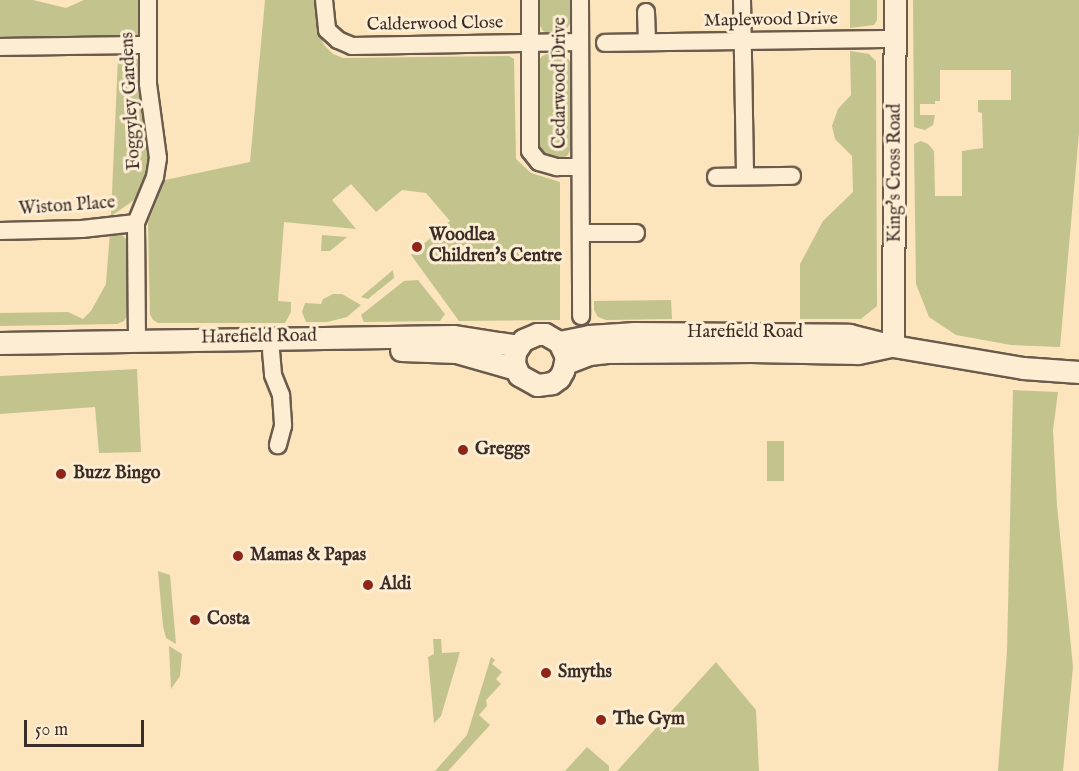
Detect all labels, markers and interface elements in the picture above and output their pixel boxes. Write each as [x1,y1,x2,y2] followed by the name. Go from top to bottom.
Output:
[704,9,838,33] street label: Maplewood Drive
[367,13,503,37] street label: Calderwood Close
[550,17,572,149] street label: Cedarwood Drive
[118,31,146,171] street label: Foggyley Gardens
[885,104,907,242] street label: King's Cross Road
[18,193,116,221] street label: Wiston Place
[429,226,562,268] place label: Woodlea Children's Centre
[410,240,424,254] marker: Woodlea Children's Centre
[687,322,803,344] street label: Harefield Road
[201,326,317,350] street label: Harefield Road
[475,439,530,461] place label: Greggs
[456,443,470,457] marker: Greggs
[73,463,161,485] place label: Buzz Bingo
[54,467,68,481] marker: Buzz Bingo
[250,545,366,567] place label: Mamas & Papas
[231,549,245,563] marker: Mamas & Papas
[380,574,411,596] place label: Aldi
[361,578,375,592] marker: Aldi
[207,609,250,631] place label: Costa
[188,613,202,627] marker: Costa
[558,662,612,684] place label: Smyths
[539,666,553,680] marker: Smyths
[27,708,147,746] scale bar
[613,709,685,731] place label: The Gym
[594,713,608,727] marker: The Gym
[35,719,68,742] text: 50 m

